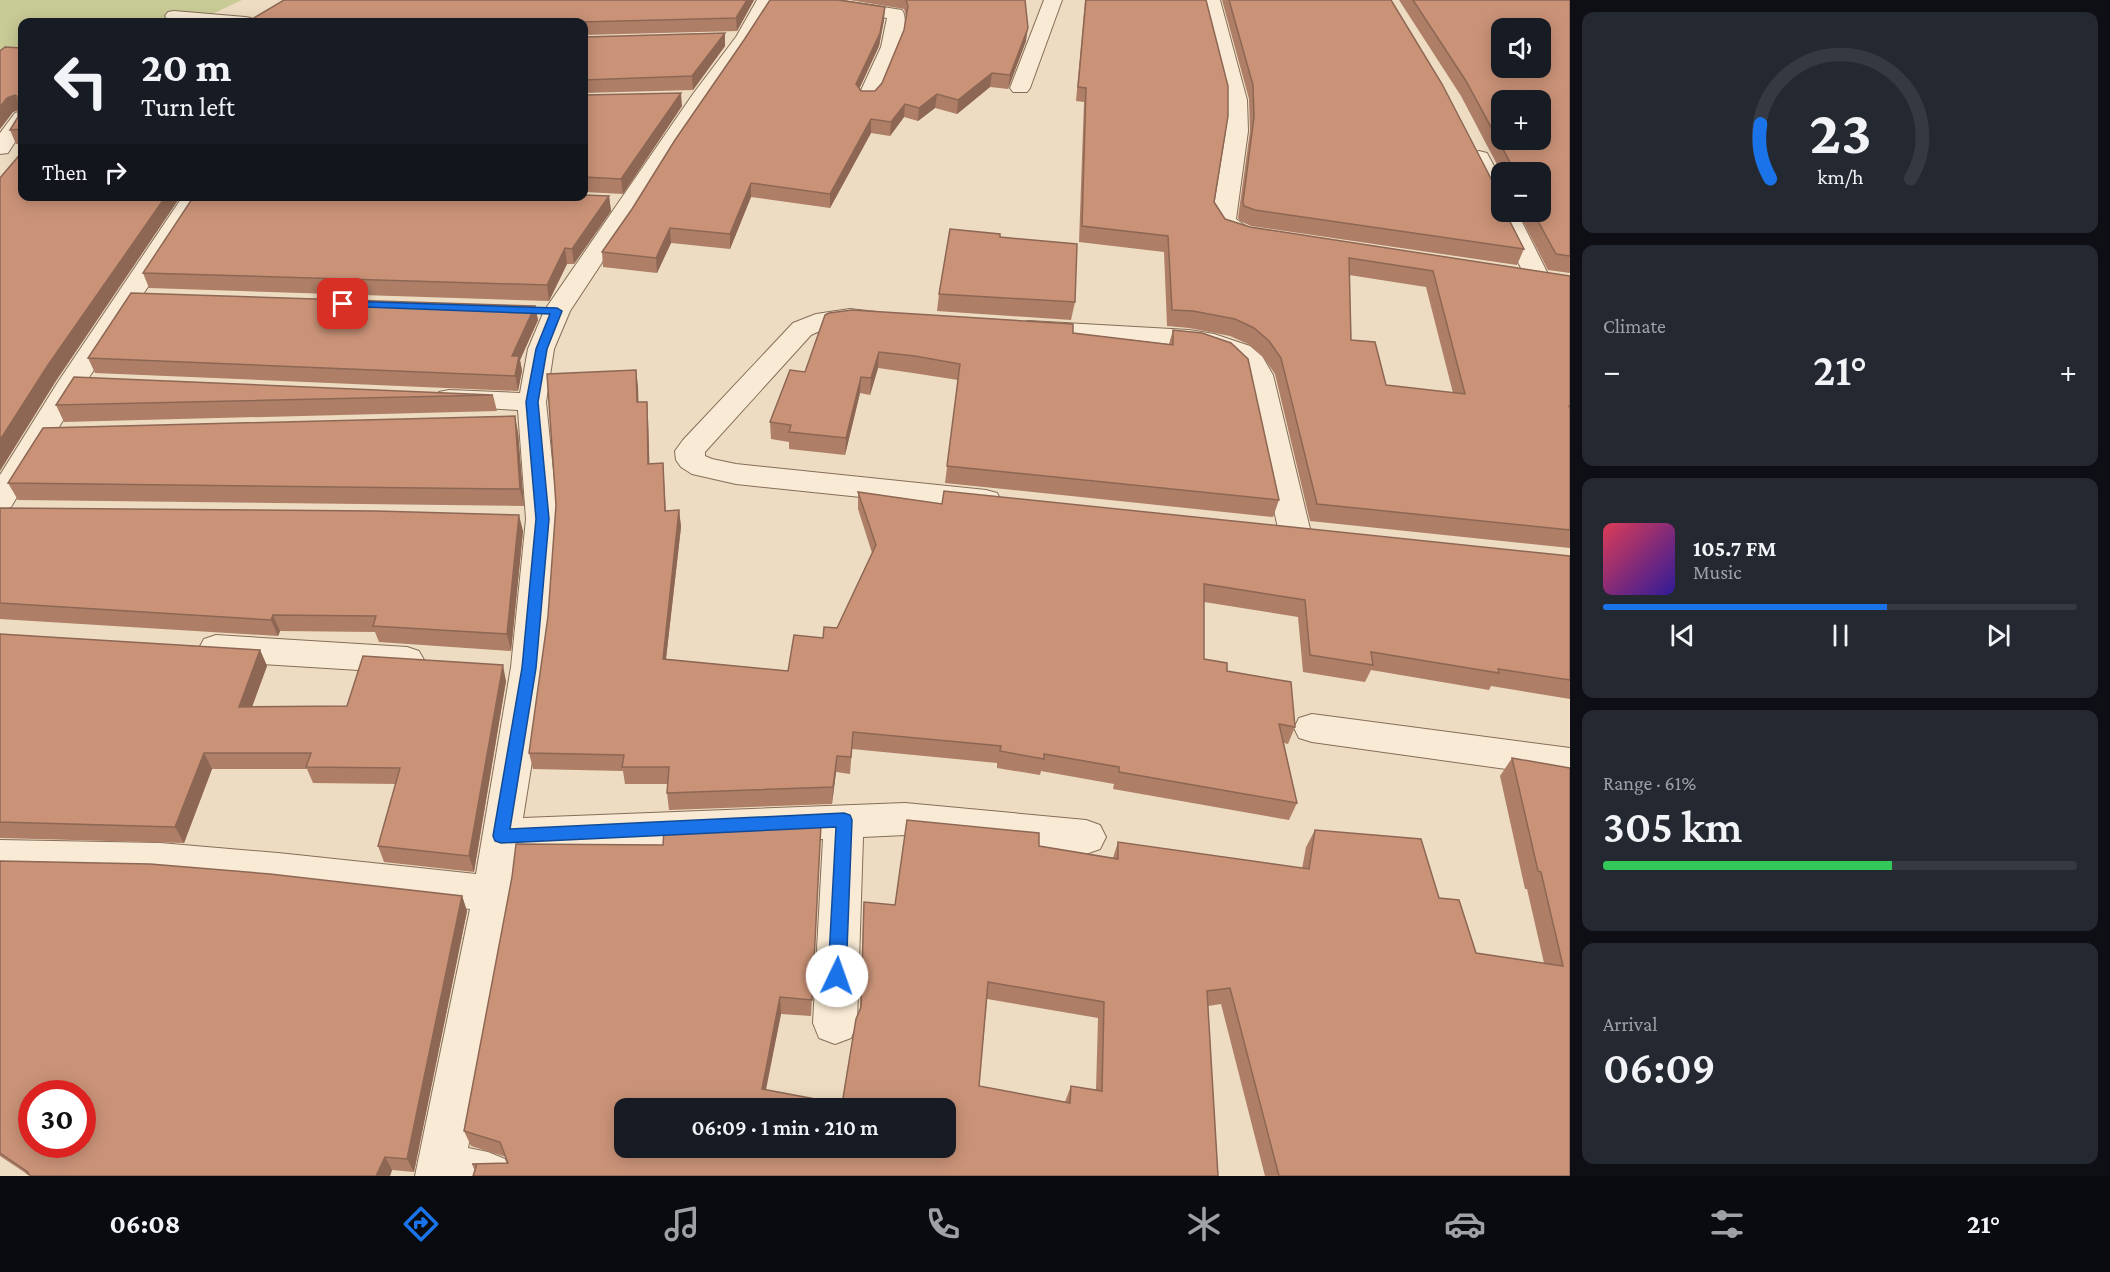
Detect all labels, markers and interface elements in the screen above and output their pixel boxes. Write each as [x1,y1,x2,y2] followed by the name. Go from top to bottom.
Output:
[1491,18,1551,222] map controls
[1491,18,1551,78] button: sound
[42,42,120,120] icon: left
[141,43,232,90] text: 20 m
[1491,90,1551,150] button: +
[141,92,235,122] text: Turn left
[1809,98,1871,167] text: 23
[99,156,132,189] icon: right
[42,160,87,185] text: Then
[1491,162,1551,222] button: −
[1817,166,1864,190] text: km/h
[317,278,368,329] pin
[326,287,359,320] icon: arrive
[1603,315,1666,337] text: Climate
[1813,345,1867,395] text: 21°
[1603,352,1620,389] text: −
[2060,352,2077,389] text: +
[1693,536,1776,561] text: 105.7 FM
[1693,561,1742,583] text: Music
[1666,619,1699,652] icon: previous
[1824,619,1857,652] icon: pause
[1982,619,2015,652] icon: next
[1603,772,1696,794] text: Range · 61%
[1603,802,1742,852] text: 305 km
[805,944,869,1008] position arrow
[1603,1013,1657,1035] text: Arrival
[1603,1043,1716,1093] text: 06:09
[18,1080,96,1158] speed limit sign: 30
[691,1115,879,1140] text: 06:09 · 1 min · 210 m
[400,1203,442,1245] icon: directions
[661,1203,703,1245] icon: music
[922,1203,964,1245] icon: phone
[1183,1203,1225,1245] icon: climate
[1444,1203,1486,1245] icon: car
[1706,1203,1748,1245] icon: filters
[110,1209,180,1239] text: 06:08
[1967,1209,2000,1239] text: 21°

